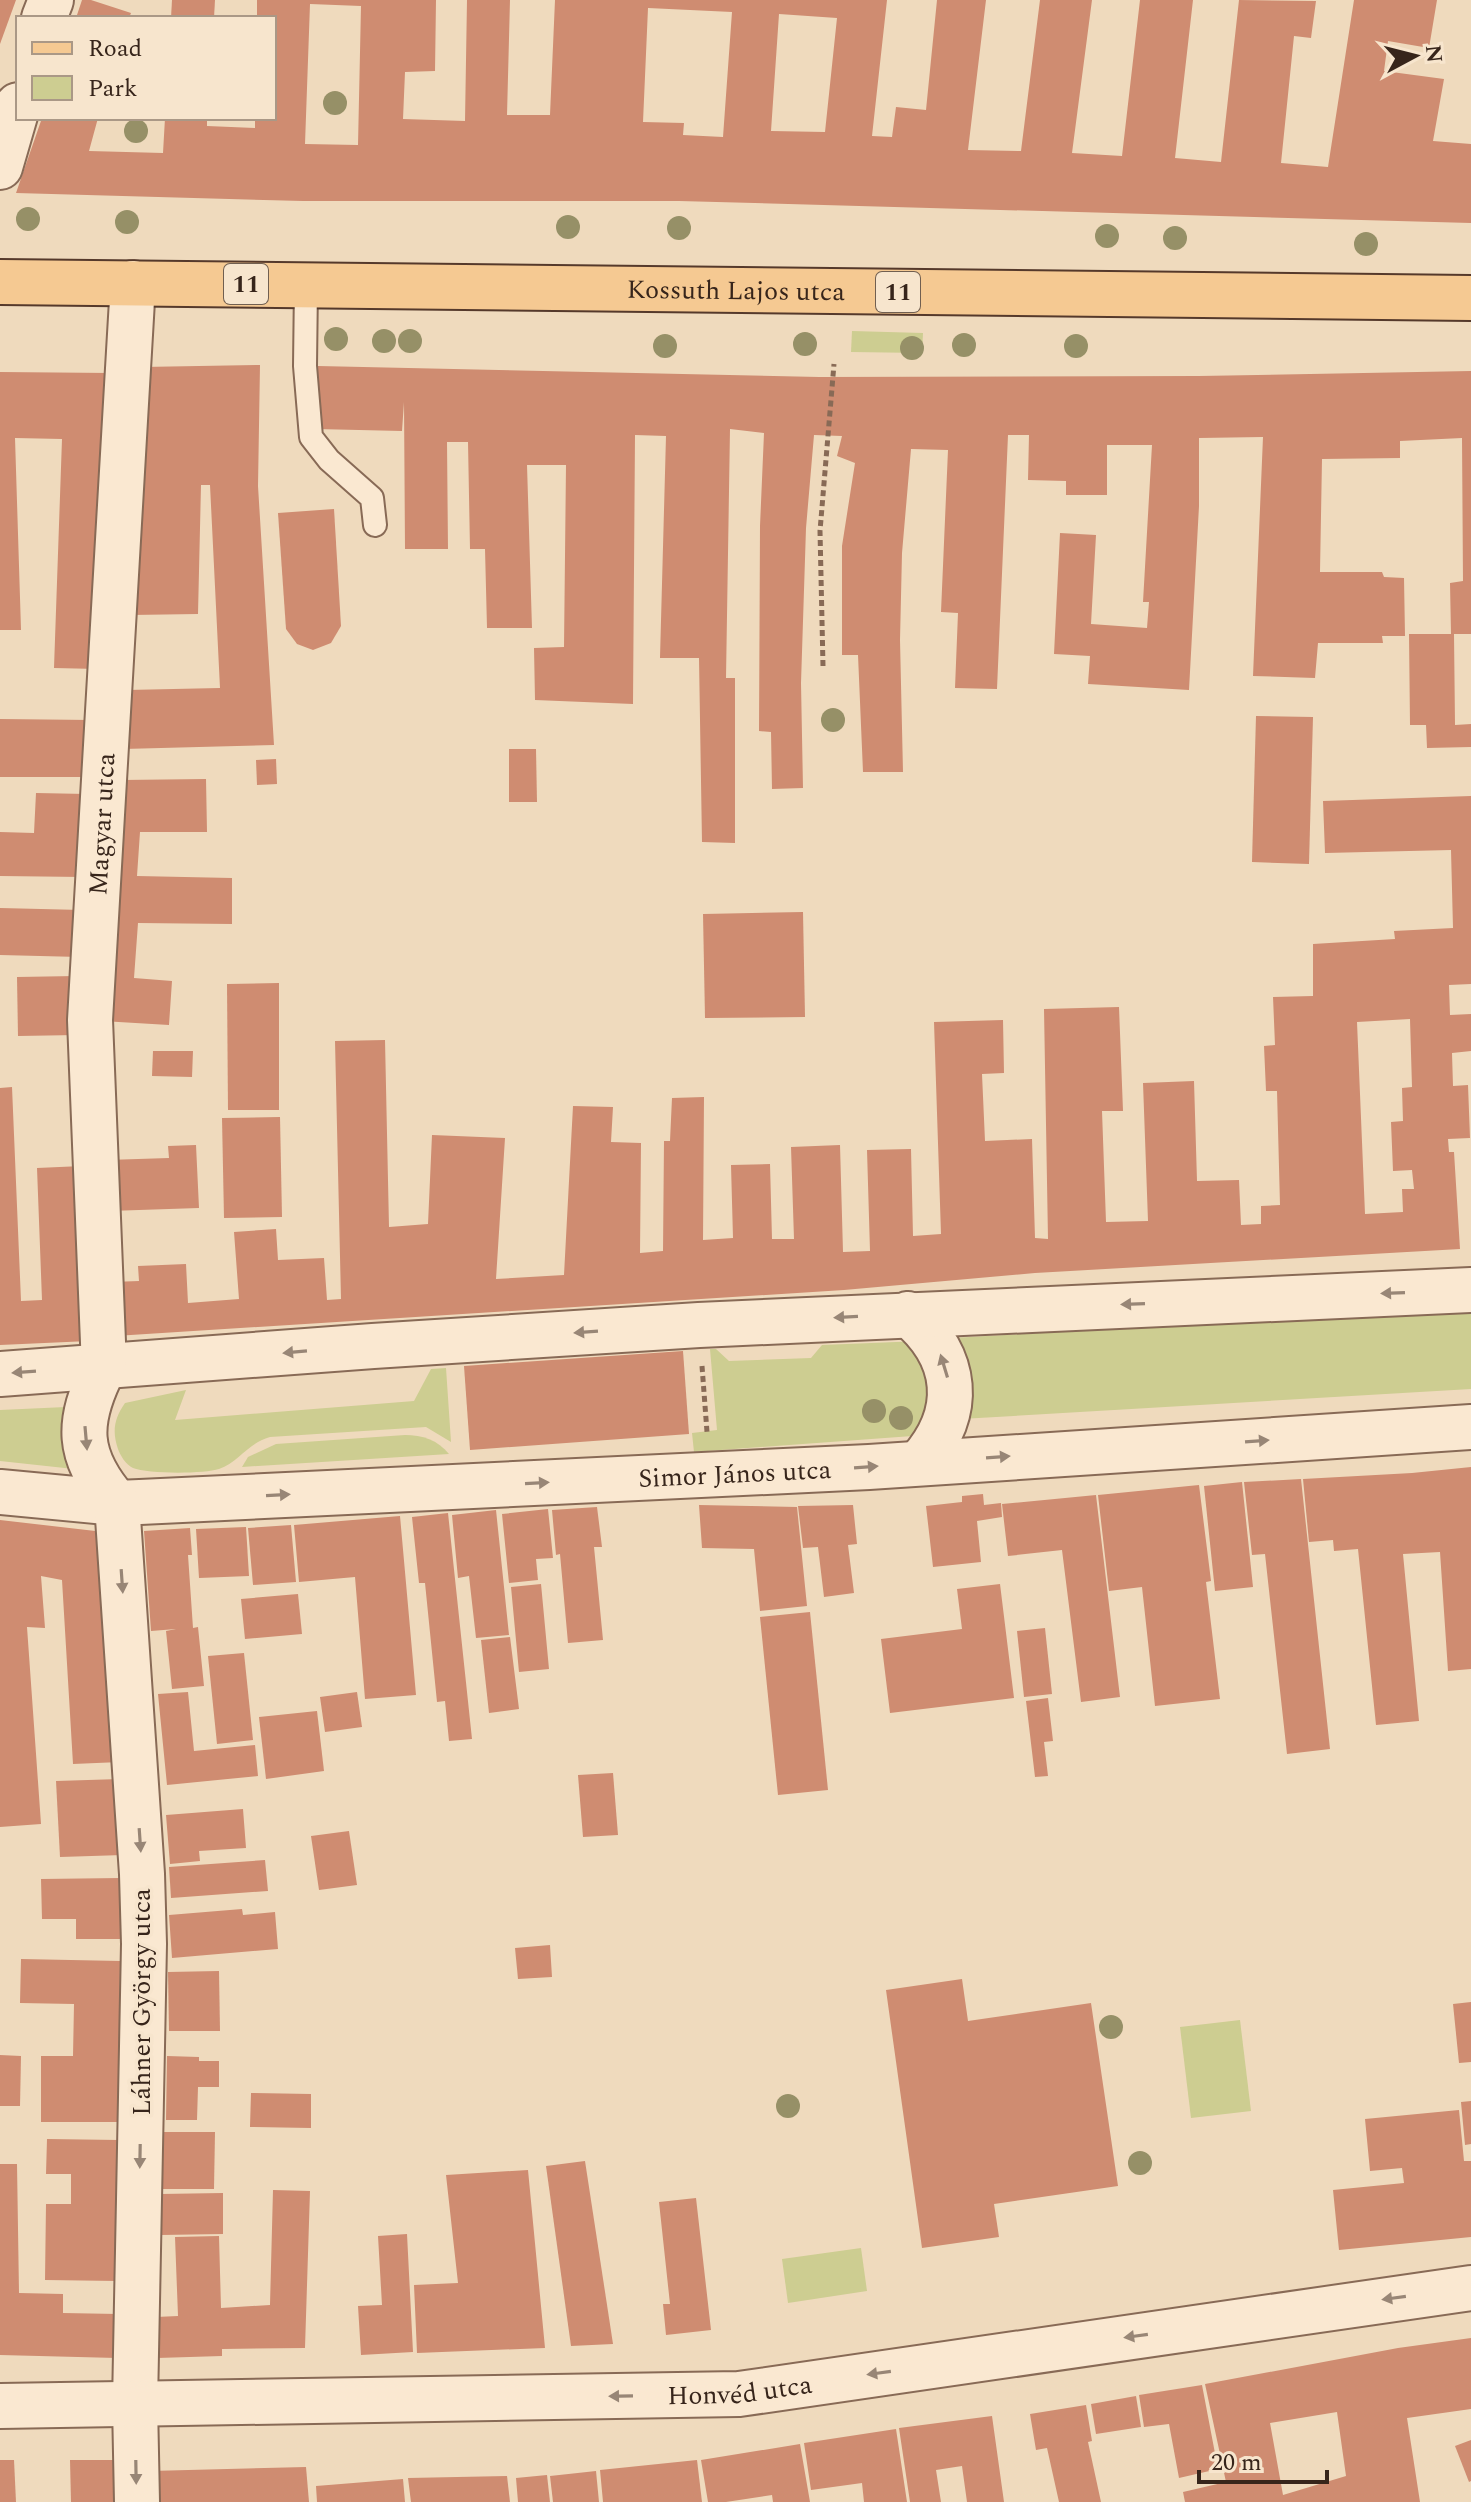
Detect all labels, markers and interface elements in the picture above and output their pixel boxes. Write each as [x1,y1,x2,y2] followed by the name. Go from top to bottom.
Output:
[16,16,276,120] legend
[1375,16,1455,96] north arrow
[88,31,142,67] text: Road
[1416,43,1451,65] text: N
[88,71,138,107] text: Park
[224,264,268,304] road number: 11
[627,270,845,312] street label: Kossuth Lajos utca
[876,272,920,312] road number: 11
[78,751,127,897] street label: Magyar utca
[1380,1287,1405,1300] one-way arrow
[1120,1298,1145,1311] one-way arrow
[833,1311,858,1324] one-way arrow
[573,1326,598,1339] one-way arrow
[282,1346,307,1359] one-way arrow
[938,1353,950,1377] one-way arrow
[11,1366,36,1379] one-way arrow
[80,1426,93,1451] one-way arrow
[1245,1434,1270,1447] one-way arrow
[637,1450,833,1499] street label: Simor János utca
[986,1450,1011,1463] one-way arrow
[854,1460,879,1473] one-way arrow
[525,1476,550,1489] one-way arrow
[266,1489,291,1502] one-way arrow
[116,1569,129,1594] one-way arrow
[134,1828,147,1853] one-way arrow
[122,1888,162,2116] street label: Láhner György utca
[134,2144,146,2169] one-way arrow
[1381,2292,1406,2305] one-way arrow
[1124,2330,1149,2343] one-way arrow
[667,2365,815,2416] street label: Honvéd utca
[866,2367,891,2380] one-way arrow
[608,2390,633,2402] one-way arrow
[1199,2434,1327,2484] scale bar
[1211,2445,1262,2481] text: 20 m
[130,2460,143,2485] one-way arrow

